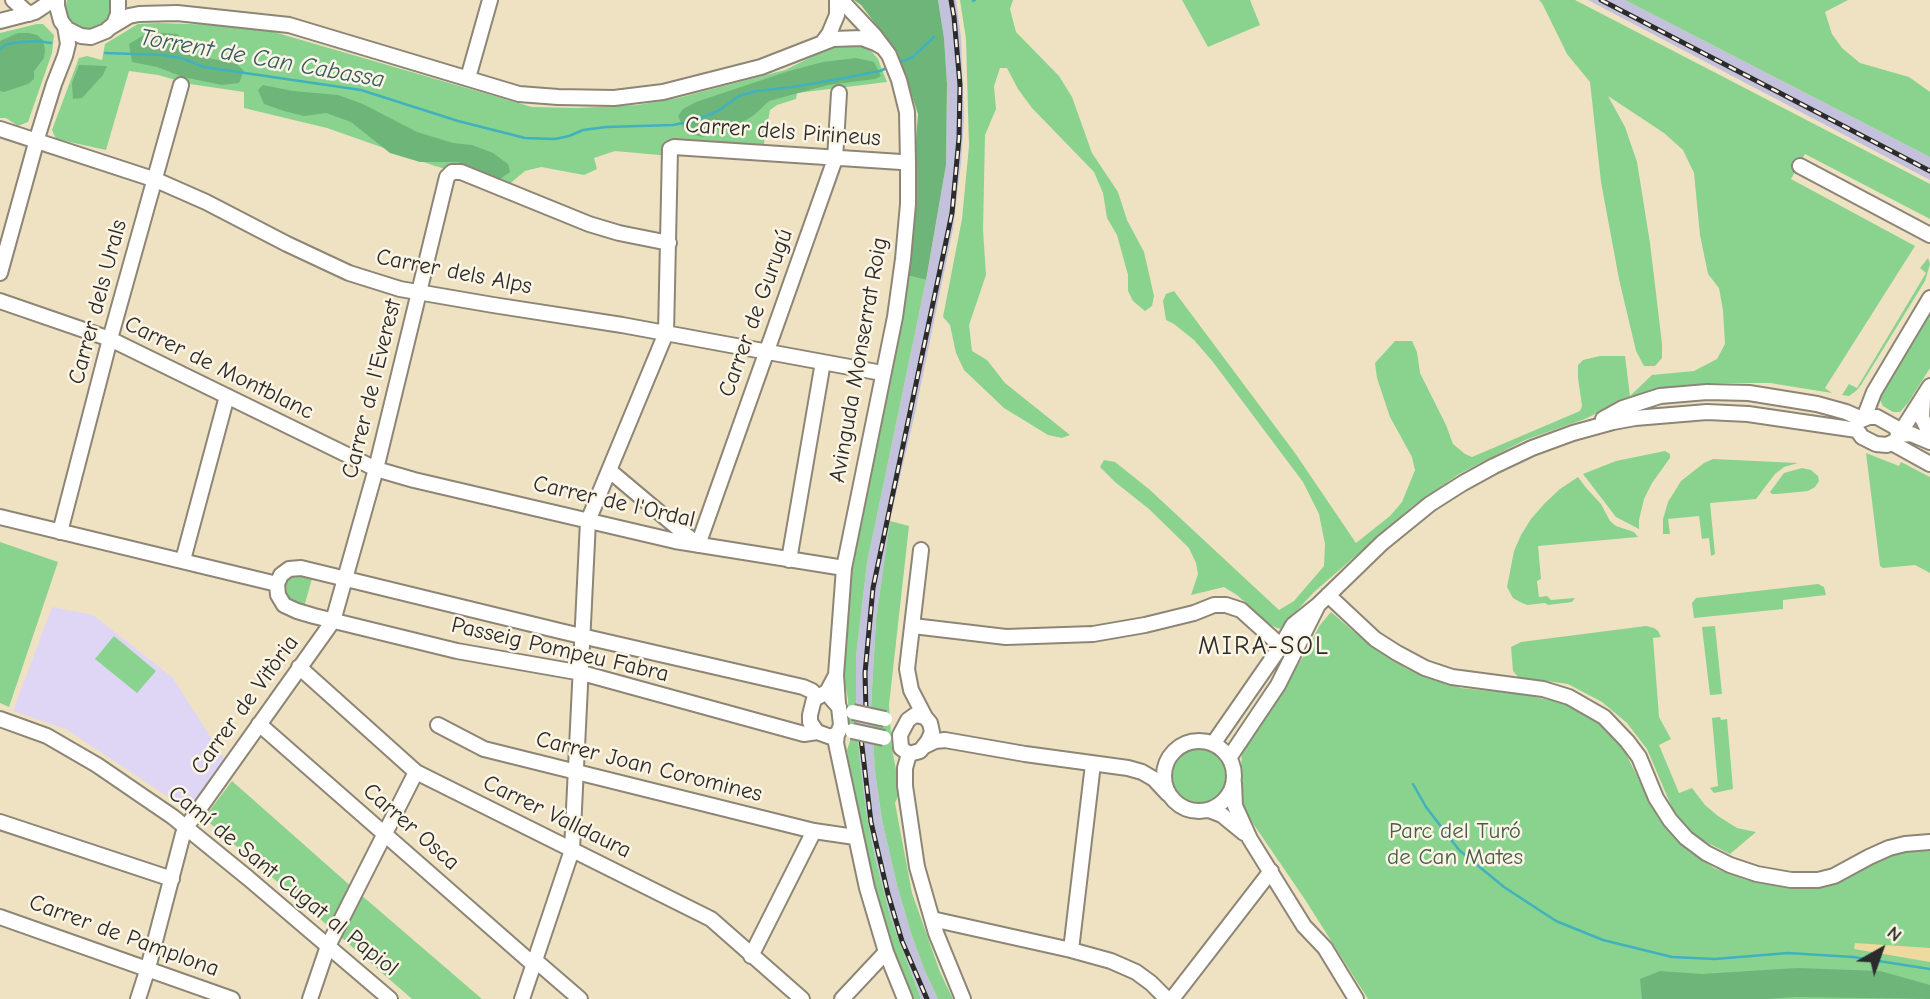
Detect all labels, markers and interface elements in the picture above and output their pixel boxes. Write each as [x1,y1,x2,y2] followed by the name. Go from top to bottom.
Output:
[137,23,387,95] water label: Torrent de Can Cabassa
[684,111,882,153] street label: Carrer dels Pirineus
[63,217,133,387] street label: Carrer dels Urals
[713,225,799,401] street label: Carrer de Gurugú
[824,235,894,485] street label: Avinguda Monserrat Roig
[374,243,534,301] street label: Carrer dels Alps
[336,296,408,482] street label: Carrer de l'Everest
[120,310,318,426] street label: Carrer de Montblanc
[530,470,698,534] street label: Carrer de l'Ordal
[449,612,671,688] street label: Passeig Pompeu Fabra
[185,630,305,780] street label: Carrer de Vitòria
[1199,631,1329,663] district label: MIRA-SOL
[533,726,765,808] street label: Carrer Joan Coromines
[478,769,636,865] street label: Carrer Valldaura
[357,777,465,877] street label: Carrer Osca
[162,780,404,982] street label: Camí de Sant Cugat al Papiol
[1387,817,1523,871] park label: Parc del Turó de Can Mates
[25,889,223,983] street label: Carrer de Pamplona
[1846,915,1916,985] north arrow
[1883,921,1906,946] text: N

